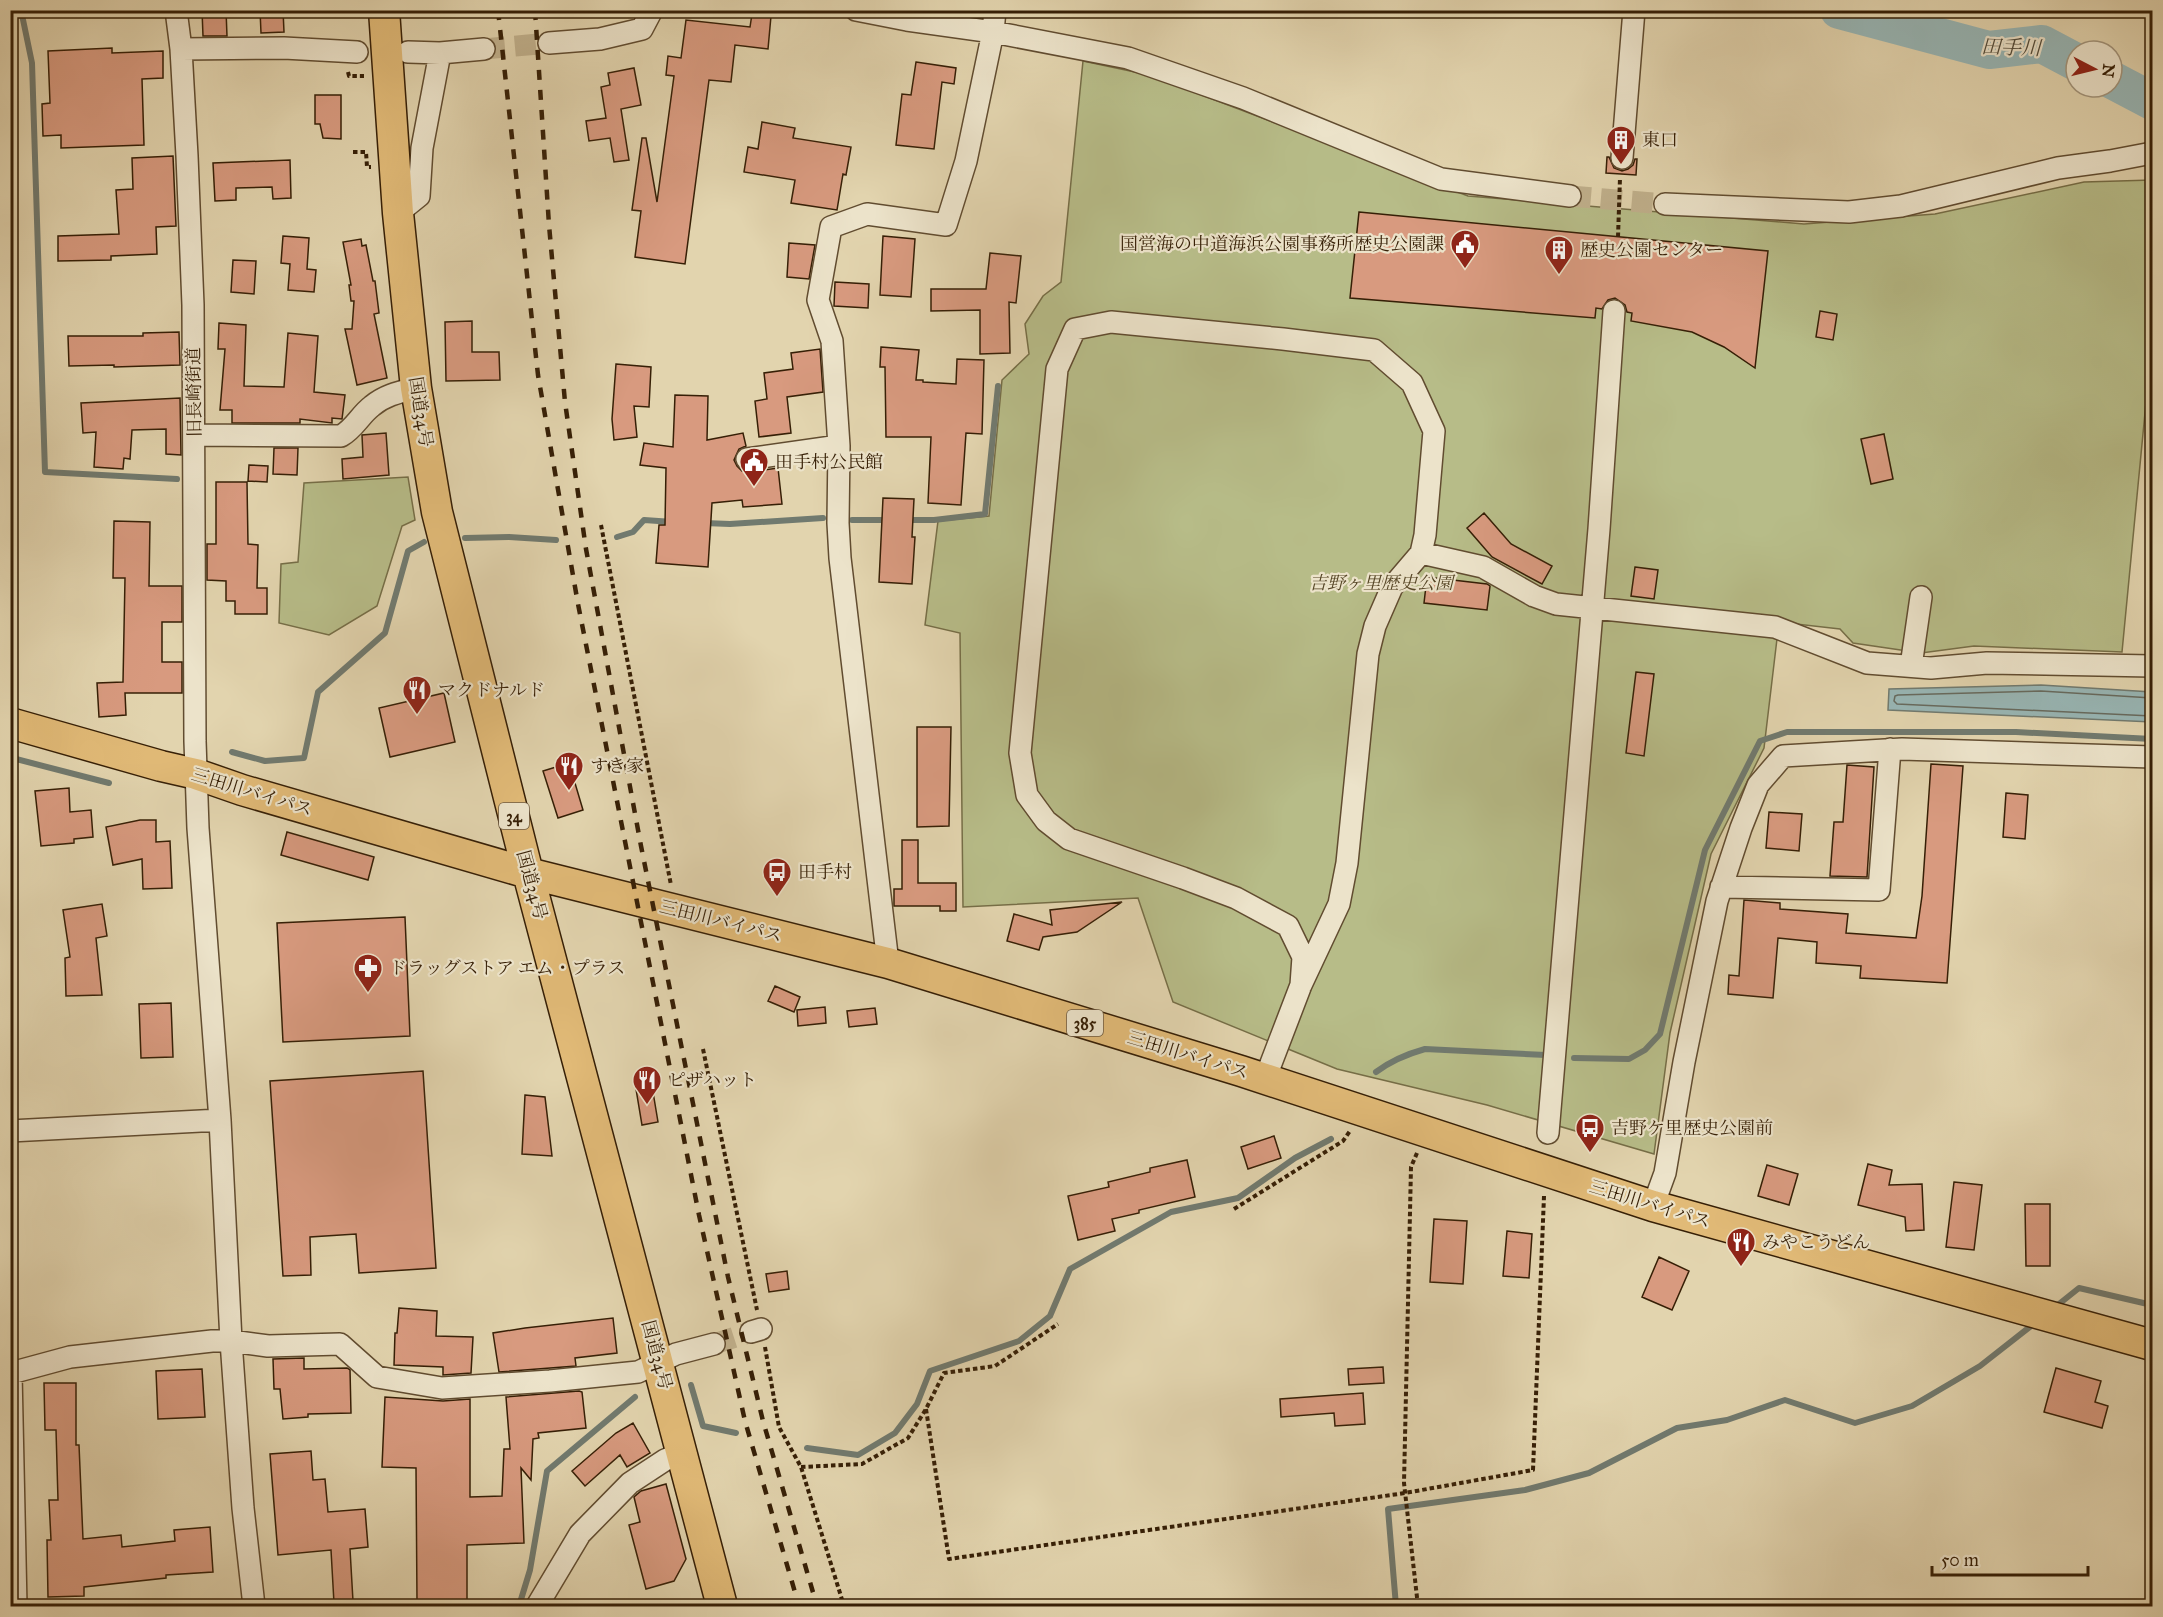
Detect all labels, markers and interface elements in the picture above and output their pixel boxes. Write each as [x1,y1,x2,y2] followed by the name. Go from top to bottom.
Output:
[1981,34,2043,60] water label: 田手川
[2064,39,2124,99] north arrow
[2098,63,2119,79] text: N
[1605,124,1637,166] building icon: 東口
[1642,129,1678,151] place label: 東口
[1449,228,1481,270] public building icon: 国営海の中道海浜公園事務所歴史公園課
[1120,233,1444,255] place label: 国営海の中道海浜公園事務所歴史公園課
[1543,234,1575,276] building icon: 歴史公園センター
[1580,239,1723,261] place label: 歴史公園センター
[182,347,206,437] street label: 旧長崎街道
[405,375,437,449] street label: 国道34号
[738,446,770,488] public building icon: 田手村公民館
[775,451,883,473] place label: 田手村公民館
[1309,572,1456,594] park label: 吉野ヶ里歴史公園
[401,674,433,716] restaurant icon: マクドナルド
[438,679,545,701] place label: マクドナルド
[553,750,585,792] restaurant icon: すき家
[590,755,644,777] place label: すき家
[189,763,315,821] street label: 三田川バイパス
[499,803,529,829] road number: 34
[512,848,552,922] street label: 国道34号
[761,856,793,898] bus stop icon: 田手村
[798,861,852,883] place label: 田手村
[657,895,785,947] street label: 三田川バイパス
[352,952,384,994] pharmacy icon: ドラッグストア エム・プラス
[389,957,625,979] place label: ドラッグストア エム・プラス
[1067,1010,1103,1036] road number: 385
[1125,1026,1251,1084] street label: 三田川バイパス
[631,1064,663,1106] restaurant icon: ピザハット
[668,1069,757,1091] place label: ピザハット
[1574,1112,1606,1154] bus stop icon: 吉野ケ里歴史公園前
[1611,1117,1773,1139] place label: 吉野ケ里歴史公園前
[1587,1175,1713,1233] street label: 三田川バイパス
[1725,1226,1757,1268] restaurant icon: みやこうどん
[1762,1231,1870,1253] place label: みやこうどん
[637,1318,677,1392] street label: 国道34号
[1932,1539,2088,1577] scale bar
[1941,1549,1979,1571] text: 50 m

